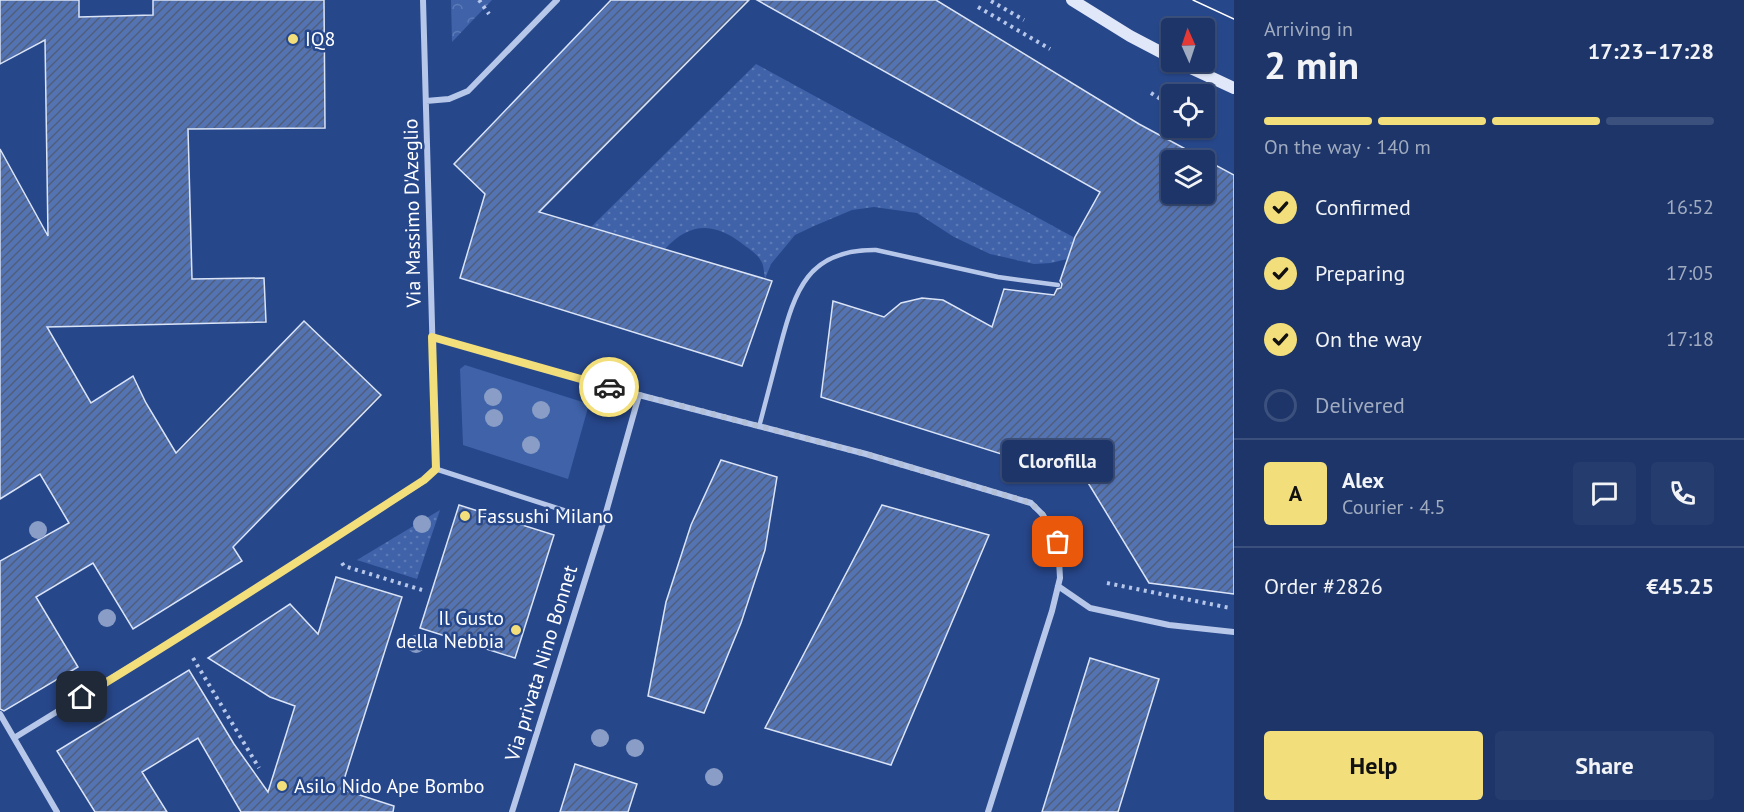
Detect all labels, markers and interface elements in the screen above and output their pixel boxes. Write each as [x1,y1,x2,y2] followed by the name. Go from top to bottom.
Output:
[1264,16,1353,42] text: Arriving in
[1161,18,1215,72] north arrow
[1161,18,1215,204] map controls
[305,26,335,52] place label: IQ8
[286,32,300,46] marker: IQ8
[1588,37,1714,65] text: 17:23–17:28
[1264,39,1359,90] text: 2 min
[1161,84,1215,138] button: locate
[397,118,427,309] street label: Via Massimo D'Azeglio
[1264,134,1431,160] text: On the way · 140 m
[1161,150,1215,204] button: layers
[1264,191,1297,224] icon: check
[1315,193,1411,221] text: Confirmed
[1666,194,1714,220] text: 16:52
[1264,257,1297,290] icon: check
[1315,259,1405,287] text: Preparing
[1666,260,1714,286] text: 17:05
[1264,323,1297,356] icon: check
[1315,325,1422,353] text: On the way
[1666,326,1714,352] text: 17:18
[579,357,639,417] courier
[593,371,626,404] icon: car
[1315,391,1405,419] text: Delivered
[1002,440,1114,482] callout: Clorofilla
[1018,448,1097,474] text: Clorofilla
[1573,462,1636,525] button: chat
[1651,462,1714,525] button: phone
[1342,466,1384,494] text: Alex
[1289,479,1302,507] text: A
[1342,494,1445,520] text: Courier · 4.5
[477,503,614,529] place label: Fassushi Milano
[458,509,472,523] marker: Fassushi Milano
[1032,516,1083,567] pin
[1041,525,1074,558] icon: bag
[499,562,583,765] street label: Via privata Nino Bonnet
[1264,572,1383,600] text: Order #2826
[1646,572,1714,600] text: €45.25
[396,605,504,654] place label: Il Gusto della Nebbia
[509,623,523,637] marker: Il Gusto della Nebbia
[56,671,107,722] pin
[65,680,98,713] icon: home
[1264,731,1483,800] button: Help
[1495,731,1714,800] button: Share
[294,773,485,799] place label: Asilo Nido Ape Bombo
[275,779,289,793] marker: Asilo Nido Ape Bombo

